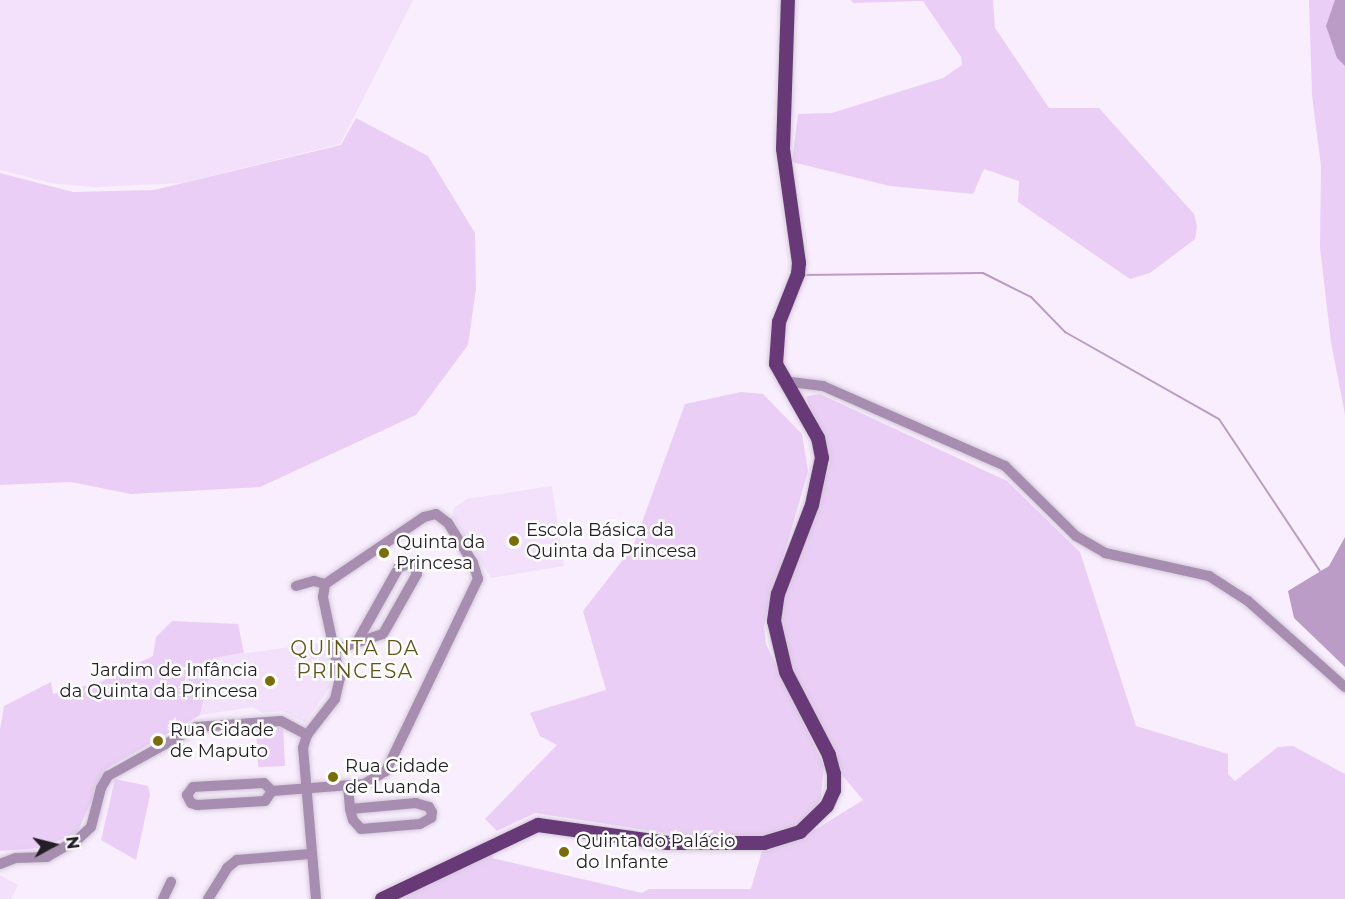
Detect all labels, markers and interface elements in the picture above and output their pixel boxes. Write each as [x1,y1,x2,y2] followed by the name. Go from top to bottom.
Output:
[526,520,697,562] place label: Escola Básica da Quinta da Princesa
[396,532,485,574] place label: Quinta da Princesa
[507,534,521,548] marker: Escola Básica da Quinta da Princesa
[377,546,391,560] marker: Quinta da Princesa
[290,636,420,683] district label: QUINTA DA PRINCESA
[60,660,258,702] place label: Jardim de Infância da Quinta da Princesa
[263,674,277,688] marker: Jardim de Infância da Quinta da Princesa
[170,720,274,762] place label: Rua Cidade de Maputo
[151,734,165,748] marker: Rua Cidade de Maputo
[345,756,449,798] place label: Rua Cidade de Luanda
[326,770,340,784] marker: Rua Cidade de Luanda
[24,815,84,875] north arrow
[576,831,736,874] place label: Quinta do Palácio do Infante
[62,835,83,850] text: N
[557,845,571,859] marker: Quinta do Palácio do Infante

